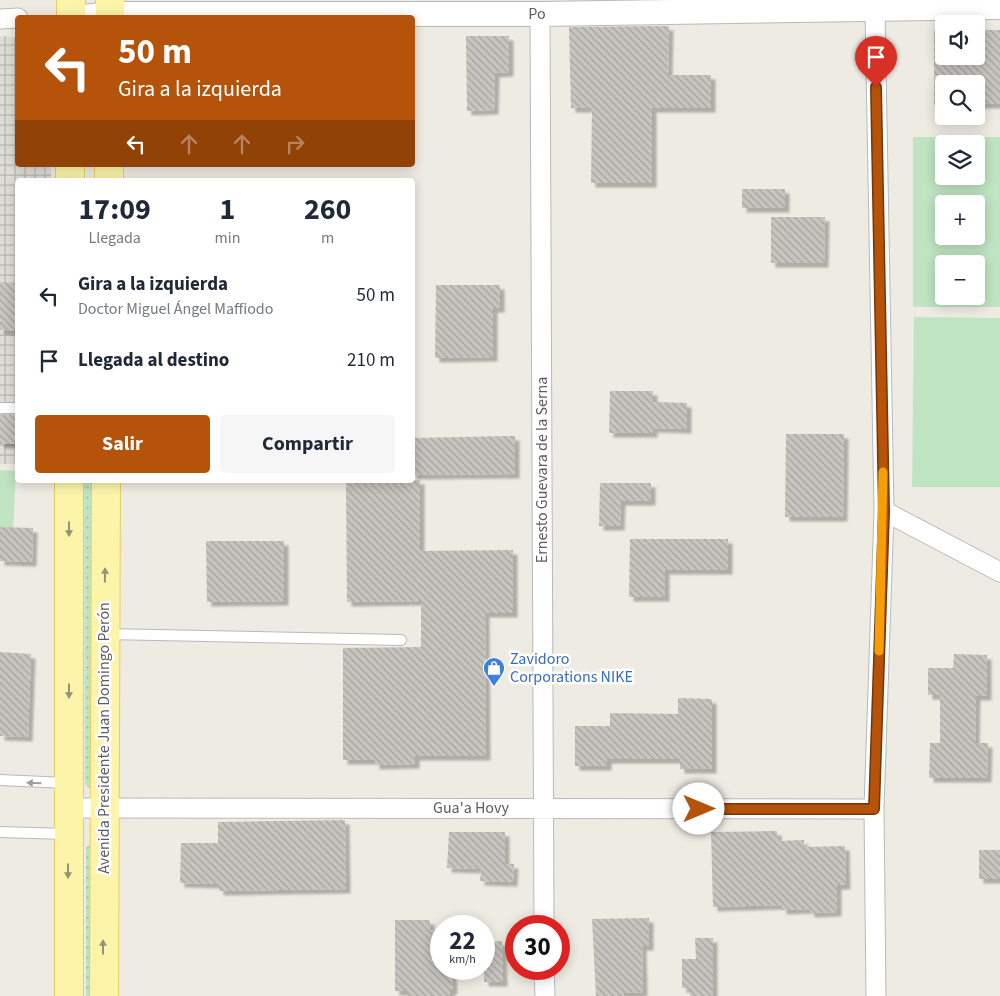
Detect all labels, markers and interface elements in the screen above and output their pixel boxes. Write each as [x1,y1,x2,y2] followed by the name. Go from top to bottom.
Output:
[528,3,546,25] street label: Po
[935,15,985,305] map controls
[935,15,985,65] button: sound
[118,27,192,77] text: 50 m
[35,35,100,100] icon: left
[855,36,897,87] pin
[862,43,890,71] icon: arrive
[118,73,282,105] text: Gira a la izquierda
[935,75,985,125] button: search
[122,130,150,158] icon: left
[175,130,203,158] icon: ahead
[228,130,256,158] icon: ahead
[281,130,309,158] icon: right
[935,135,985,185] button: layers
[79,188,151,231] text: 17:09
[219,188,235,231] text: 1
[304,188,351,231] text: 260
[935,195,985,245] button: +
[88,227,141,249] text: Llegada
[214,227,240,249] text: min
[321,227,334,249] text: m
[935,255,985,305] button: −
[78,271,228,298] text: Gira a la izquierda
[35,282,63,310] icon: left
[357,282,395,309] text: 50 m
[78,298,273,320] text: Doctor Miguel Ángel Maffiodo
[35,347,63,375] icon: arrive
[78,347,229,374] text: Llegada al destino
[347,347,395,374] text: 210 m
[531,377,553,563] street label: Ernesto Guevara de la Serna
[35,415,210,473] button: Salir
[220,415,395,473] button: Compartir
[65,521,73,537] one-way arrow
[101,567,109,583] one-way arrow
[93,602,115,874] street label: Avenida Presidente Juan Domingo Perón
[510,648,633,688] place label: Zavidoro Corporations NIKE
[482,656,506,687] shop icon: Zavidoro Corporations NIKE
[65,683,73,699] one-way arrow
[26,778,42,786] one-way arrow
[672,782,724,834] position arrow
[433,797,509,819] street label: Gua'a Hovy
[65,863,73,879] one-way arrow
[505,915,570,980] speed limit sign: 30
[449,923,476,959] text: 22
[99,939,107,955] one-way arrow
[449,951,476,968] text: km/h

